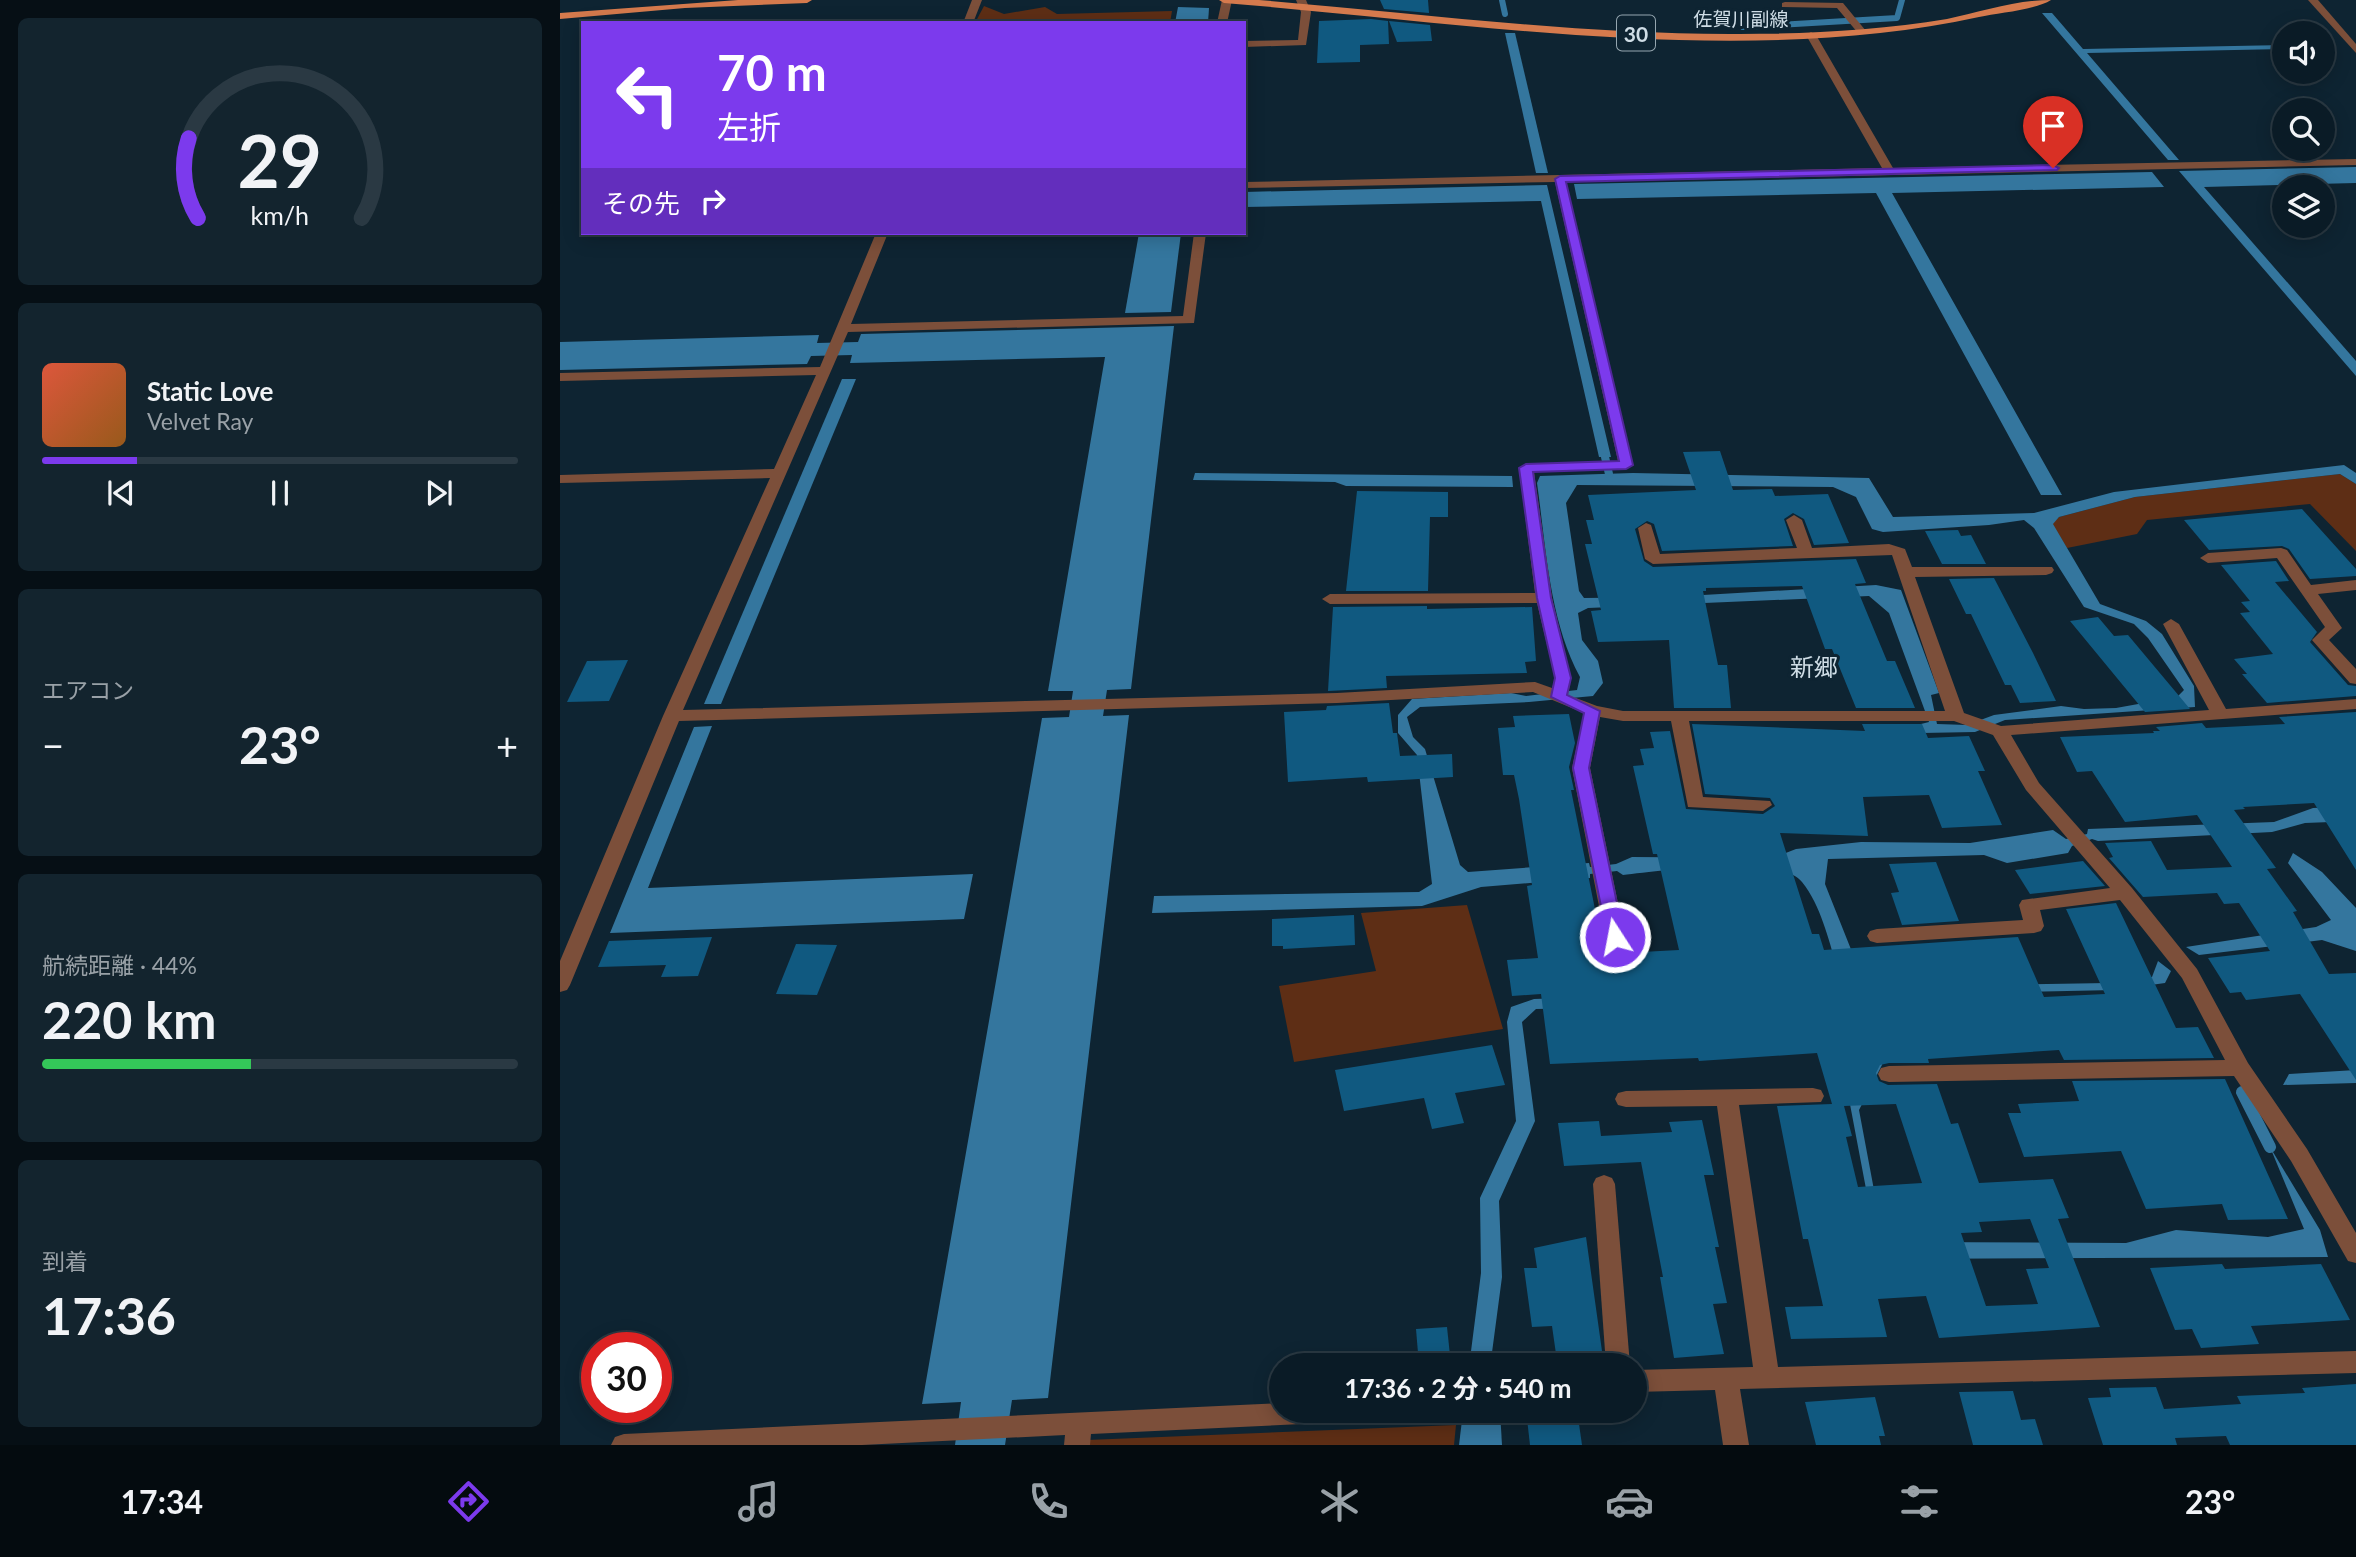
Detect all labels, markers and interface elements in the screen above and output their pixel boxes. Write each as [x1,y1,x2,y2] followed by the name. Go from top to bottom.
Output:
[1693,7,1789,30] street label: 佐賀川副線
[1617,16,1655,50] road number: 30
[2272,21,2335,238] map controls
[2272,21,2335,84] button: sound
[717,43,827,101] text: 70 m
[602,49,693,140] icon: left
[2023,96,2083,168] pin
[2272,98,2335,161] button: search
[717,107,781,146] text: 左折
[2034,107,2072,145] icon: arrive
[238,116,322,204] text: 29
[2272,175,2335,238] button: layers
[694,182,732,220] icon: right
[602,187,680,219] text: その先
[251,200,309,230] text: km/h
[147,375,274,407] text: Static Love
[147,407,253,435] text: Velvet Ray
[102,474,140,512] icon: previous
[261,474,299,512] icon: pause
[420,474,458,512] icon: next
[1790,652,1838,681] district label: 新郷
[42,676,134,704] text: エアコン
[239,713,321,775] text: 23°
[42,722,64,768] text: −
[496,722,518,768] text: +
[1578,900,1652,974] position arrow
[42,951,197,979] text: 航続距離 · 44%
[42,988,216,1050] text: 220 km
[42,1247,88,1275] text: 到着
[42,1284,176,1346] text: 17:36
[581,1332,672,1423] speed limit sign: 30
[1344,1372,1572,1404] text: 17:36 · 2 分 · 540 m
[444,1477,493,1526] icon: directions
[734,1477,783,1526] icon: music
[1024,1477,1073,1526] icon: phone
[1315,1477,1364,1526] icon: climate
[1605,1477,1654,1526] icon: car
[1895,1477,1944,1526] icon: filters
[121,1482,203,1521] text: 17:34
[2185,1482,2235,1521] text: 23°

